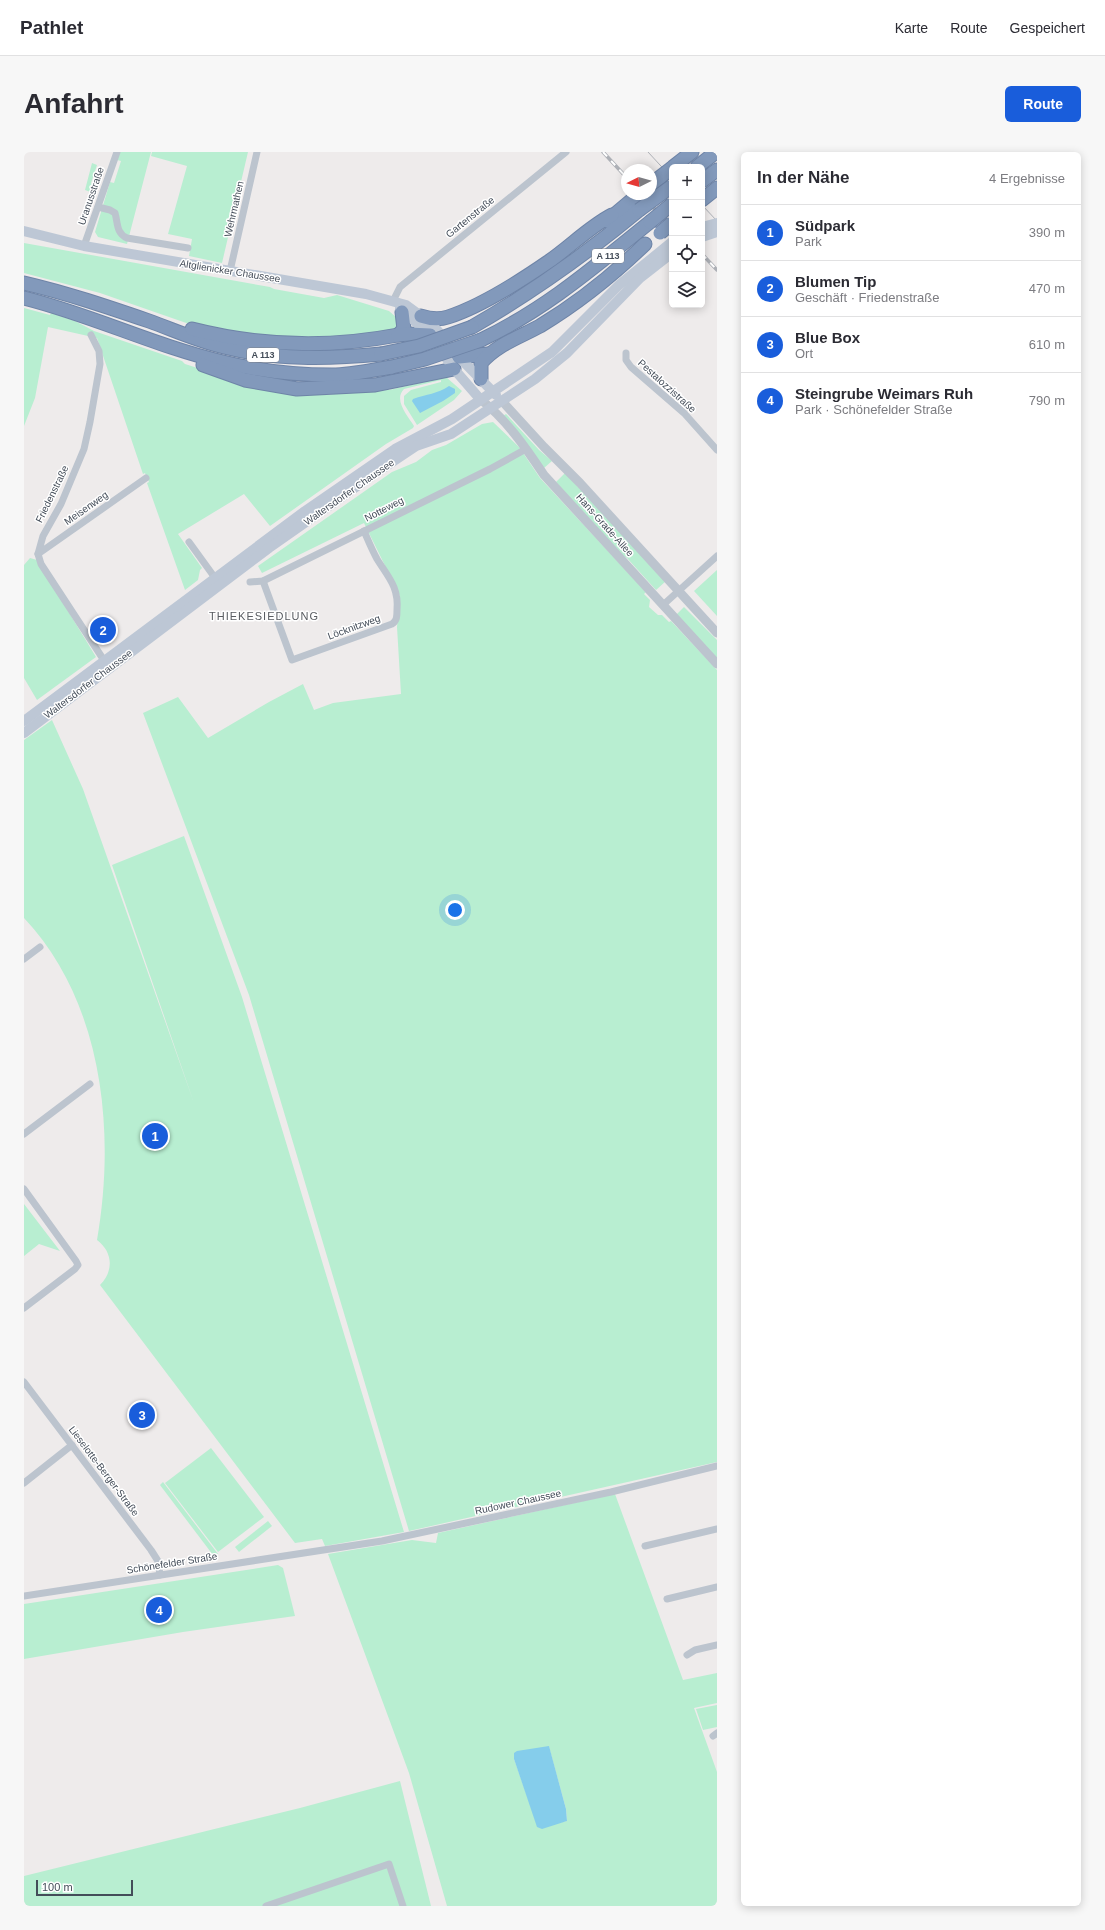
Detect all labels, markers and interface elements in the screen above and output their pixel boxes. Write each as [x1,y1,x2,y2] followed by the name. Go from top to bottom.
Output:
[20,17,83,38] text: Pathlet
[895,20,928,36] text: Karte
[950,20,988,36] text: Route
[1010,20,1085,36] text: Gespeichert
[1005,86,1081,122] button: Route
[24,88,124,119] text: Anfahrt
[621,164,657,200] north arrow
[669,164,705,308] map controls
[669,164,705,200] button: +
[76,165,106,226] street label: Uranusstraße
[757,168,850,187] text: In der Nähe
[989,171,1065,186] text: 4 Ergebnisse
[222,180,246,238] street label: Wehrmathen
[444,194,497,240] street label: Gartenstraße
[669,200,705,236] button: −
[795,217,855,234] text: Südpark
[766,225,774,240] text: 1
[1029,225,1065,240] text: 390 m
[795,234,822,249] text: Park
[669,236,705,272] button: locate
[592,249,624,263] road number: A 113
[179,258,282,284] street label: Altglienicker Chaussee
[669,272,705,308] button: layers
[795,273,876,290] text: Blumen Tip
[766,281,774,296] text: 2
[1029,281,1065,296] text: 470 m
[795,290,940,305] text: Geschäft · Friedenstraße
[795,329,860,346] text: Blue Box
[766,337,774,352] text: 3
[1029,337,1065,352] text: 610 m
[795,346,813,361] text: Ort
[247,348,279,362] road number: A 113
[636,357,698,415] street label: Pestalozzistraße
[795,385,973,402] text: Steingrube Weimars Ruh
[766,393,774,408] text: 4
[1029,393,1065,408] text: 790 m
[795,402,953,417] text: Park · Schönefelder Straße
[302,456,397,527] street label: Waltersdorfer Chaussee
[33,463,71,524] street label: Friedenstraße
[62,489,110,527] street label: Meisenweg
[574,492,636,559] street label: Hans-Grade-Allee
[363,495,405,523] street label: Notteweg
[209,610,319,622] district label: THIEKESIEDLUNG
[326,612,382,642] street label: Löcknitzweg
[90,615,116,645] pin: 2
[42,647,135,721] street label: Waltersdorfer Chaussee
[445,900,465,920] your location
[142,1121,168,1151] pin: 1
[129,1400,155,1430] pin: 3
[67,1424,142,1518] street label: Lieselotte-Berger-Straße
[474,1487,563,1517] street label: Rudower Chaussee
[126,1550,219,1576] street label: Schönefelder Straße
[146,1595,172,1625] pin: 4
[36,1878,133,1897] scale bar
[42,1881,73,1893] text: 100 m

